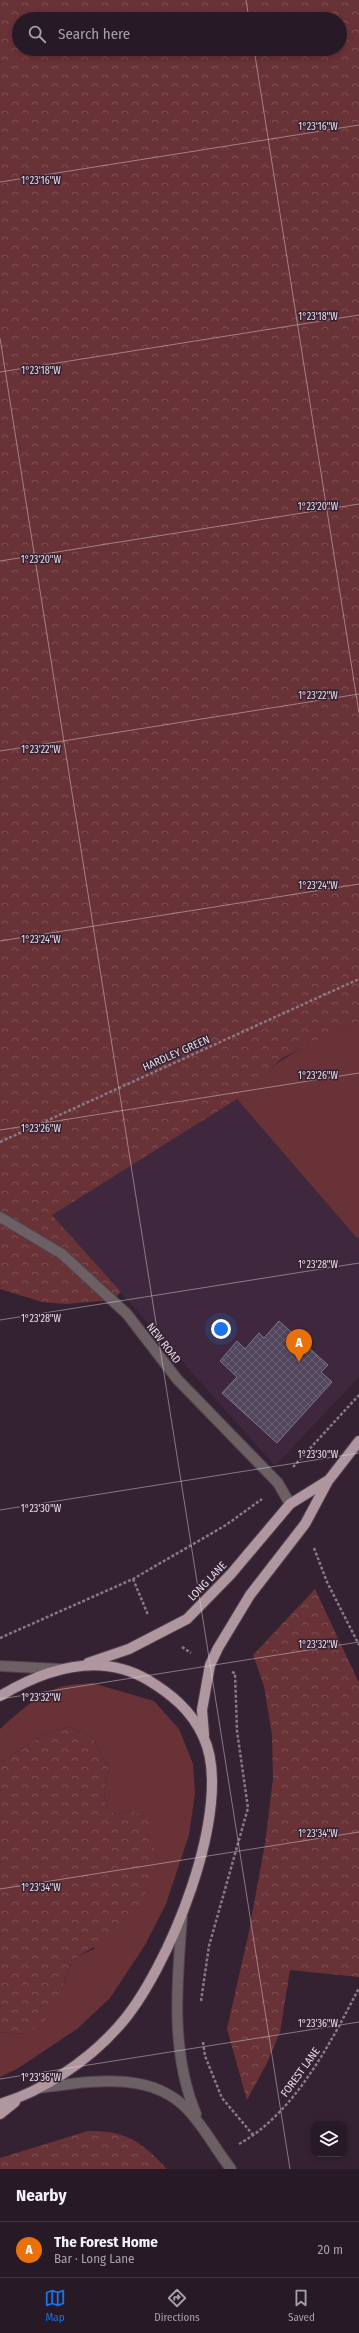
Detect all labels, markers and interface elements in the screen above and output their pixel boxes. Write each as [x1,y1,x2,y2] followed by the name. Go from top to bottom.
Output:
[12,12,347,56] search box
[26,23,48,45] icon: search
[58,25,130,43] text: Search here
[298,121,338,133] text: 1°23'16"W
[21,175,61,187] text: 1°23'16"W
[298,311,338,323] text: 1°23'18"W
[21,365,61,377] text: 1°23'18"W
[298,501,339,513] text: 1°23'20"W
[21,554,62,566] text: 1°23'20"W
[298,690,338,702] text: 1°23'22"W
[21,744,61,756] text: 1°23'22"W
[298,880,338,892] text: 1°23'24"W
[21,934,61,946] text: 1°23'24"W
[141,1033,212,1074] street label: HARDLEY GREEN
[298,1070,338,1082] text: 1°23'26"W
[21,1123,61,1135] text: 1°23'26"W
[298,1259,339,1271] text: 1°23'28"W
[21,1313,62,1325] text: 1°23'28"W
[211,1319,231,1339] your location
[144,1321,183,1366] street label: NEW ROAD
[286,1329,312,1362] pin: A
[298,1449,339,1461] text: 1°23'30"W
[21,1503,62,1515] text: 1°23'30"W
[186,1559,229,1604] street label: LONG LANE
[298,1639,338,1651] text: 1°23'32"W
[21,1692,61,1704] text: 1°23'32"W
[298,1828,338,1840] text: 1°23'34"W
[21,1882,61,1894] text: 1°23'34"W
[298,2018,339,2030] text: 1°23'36"W
[278,2045,323,2100] street label: FOREST LANE
[21,2072,62,2084] text: 1°23'36"W
[311,2121,347,2157] map controls
[311,2121,347,2157] button: layers
[16,2185,67,2206] text: Nearby
[54,2233,158,2251] text: The Forest Home
[25,2242,33,2257] text: A
[317,2242,343,2257] text: 20 m
[54,2251,135,2266] text: Bar · Long Lane
[44,2287,66,2324] tab: Map
[154,2287,200,2324] tab: Directions
[288,2287,315,2324] tab: Saved

